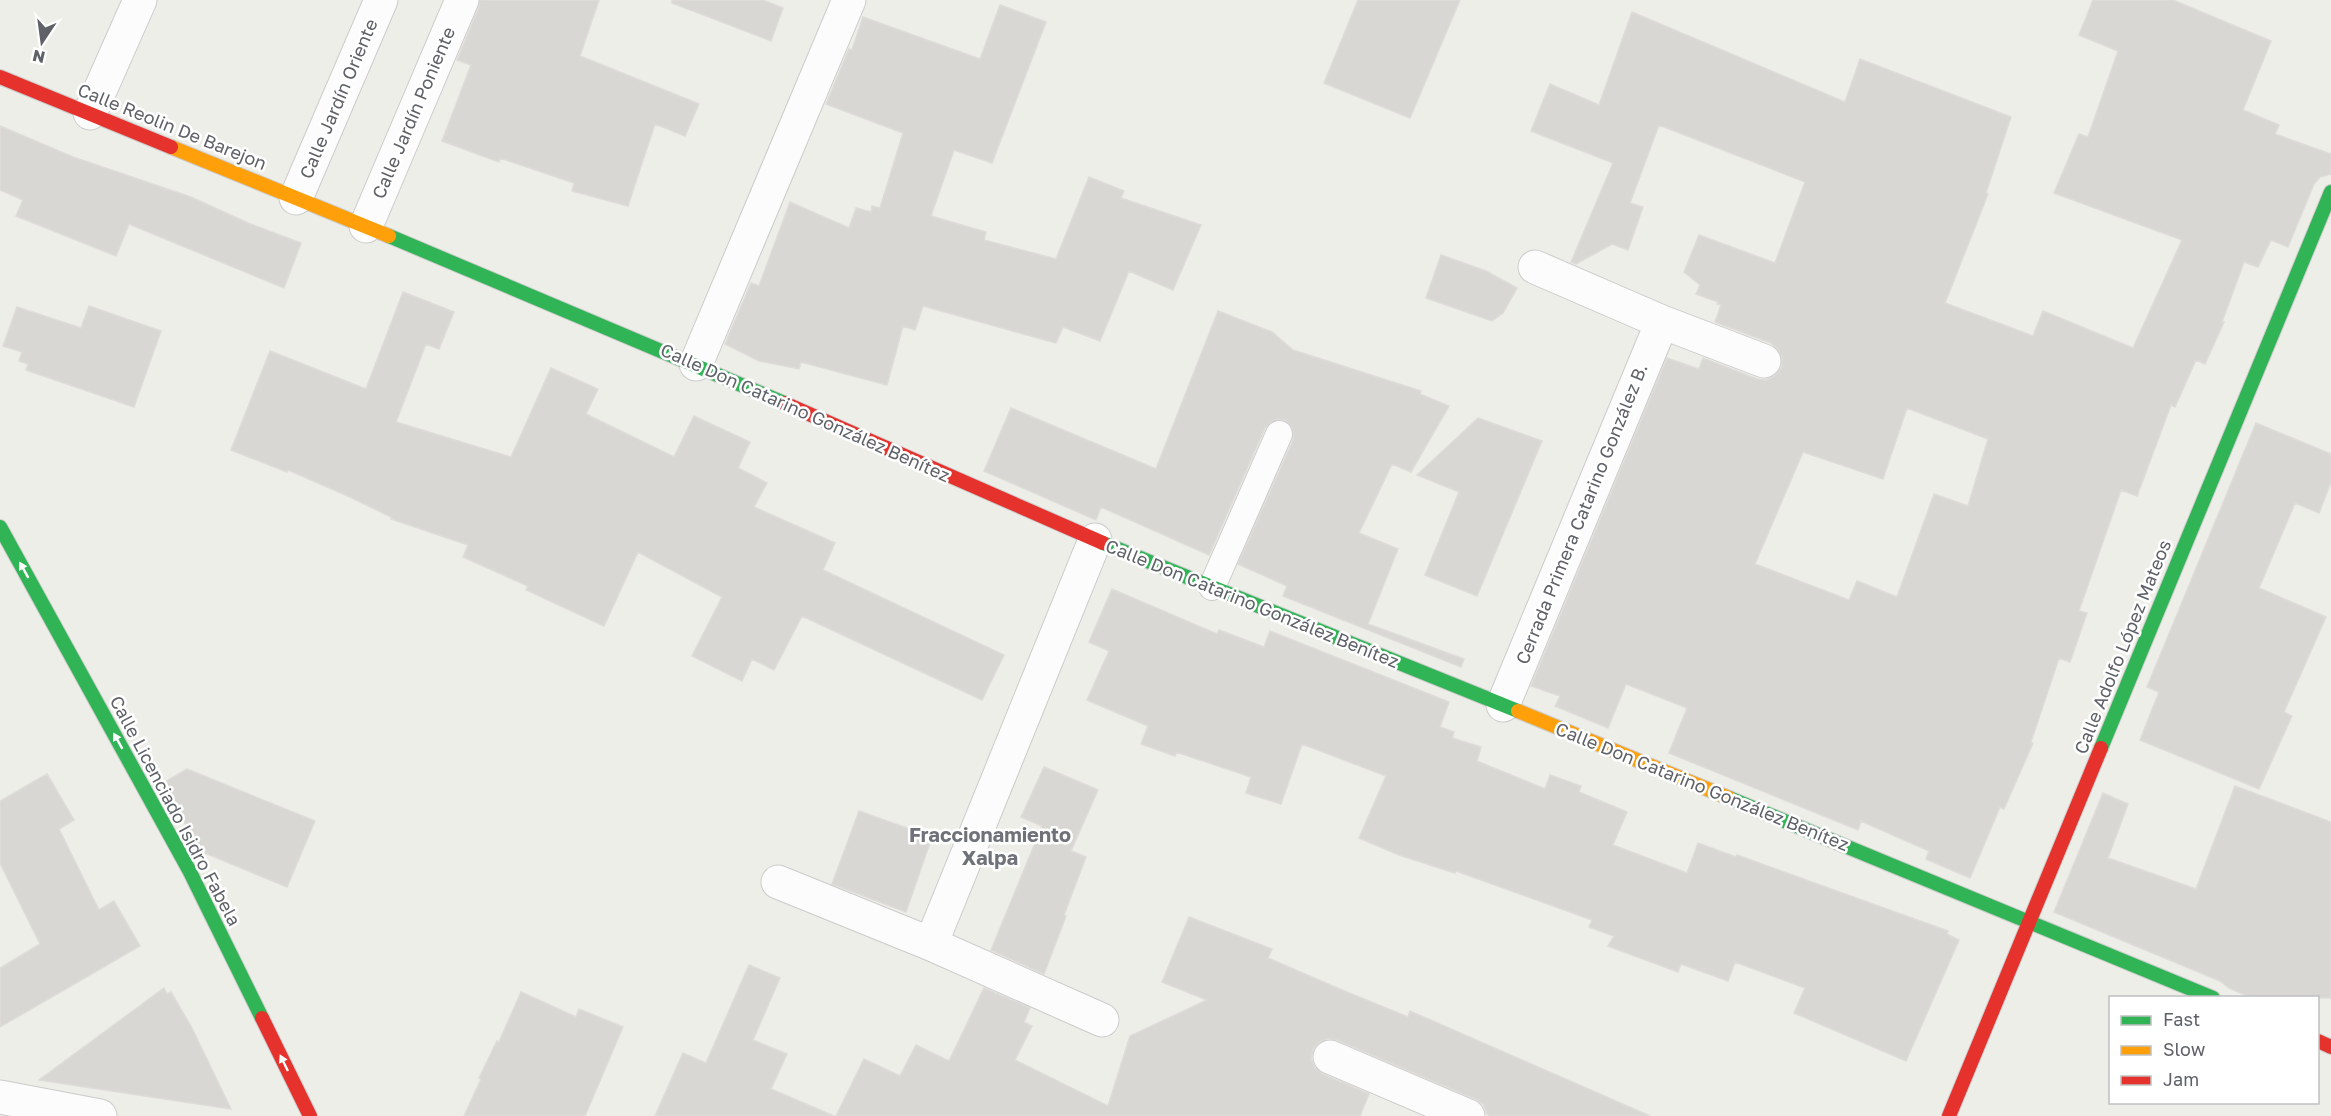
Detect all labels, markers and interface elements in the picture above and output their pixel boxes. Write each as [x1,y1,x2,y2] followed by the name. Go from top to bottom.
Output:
[12,12,72,72] north arrow
[294,15,382,182] street label: Calle Jardín Oriente
[367,23,459,202] street label: Calle Jardín Poniente
[30,46,47,68] text: N
[75,78,270,174] street label: Calle Reolin De Barejon
[657,338,953,486] street label: Calle Don Catarino González Benítez
[1510,360,1652,667] street label: Cerrada Primera Catarino González B.
[1103,534,1402,672] street label: Calle Don Catarino González Benítez
[2069,536,2175,757] street label: Calle Adolfo López Mateos
[19,561,29,578] one-way arrow
[106,692,246,929] street label: Calle Licenciado Isidro Fabela
[1553,717,1852,855] street label: Calle Don Catarino González Benítez
[113,732,123,749] one-way arrow
[909,822,1071,869] district label: Fraccionamiento Xalpa
[2109,996,2319,1104] legend
[2163,1008,2200,1030] text: Fast
[2163,1038,2206,1060] text: Slow
[279,1055,288,1072] one-way arrow
[2163,1068,2199,1090] text: Jam

